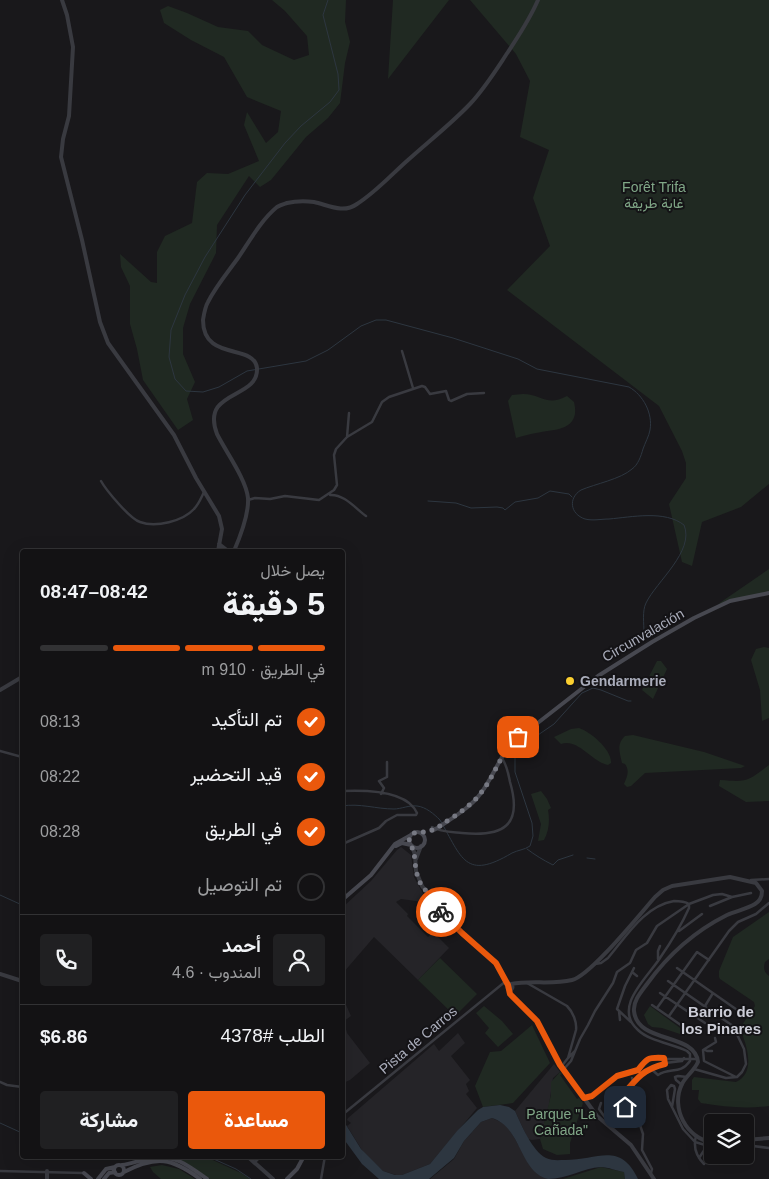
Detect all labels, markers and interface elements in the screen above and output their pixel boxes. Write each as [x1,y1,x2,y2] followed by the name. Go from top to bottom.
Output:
[622,179,686,212] park label: Forêt Trifa غابة طريفة
[261,562,325,579] text: يصل خلال
[40,581,148,602] text: 08:42–08:47
[223,586,325,622] text: 5 دقيقة
[599,605,687,665] street label: Circunvalación
[202,661,325,678] text: في الطريق · 910 m
[580,673,667,689] place label: Gendarmerie
[564,675,576,687] marker: Gendarmerie
[297,708,325,736] icon: check
[211,709,282,730] text: تم التأكيد
[40,713,80,730] text: 08:13
[497,716,539,758] pin
[504,723,532,751] icon: bag
[297,763,325,791] icon: check
[190,764,282,785] text: قيد التحضير
[40,768,80,785] text: 08:22
[297,818,325,846] icon: check
[205,819,282,840] text: في الطريق
[40,823,80,840] text: 08:28
[198,874,282,895] text: تم التوصيل
[416,887,466,937] courier
[427,898,455,926] icon: bike
[40,934,92,986] button: phone
[273,934,325,986] button: person
[222,935,261,956] text: أحمد
[172,964,261,981] text: المندوب · 4.6
[376,1003,460,1077] street label: Pista de Carros
[681,1003,761,1037] district label: Barrio de los Pinares
[220,1025,325,1046] text: الطلب #4378
[40,1026,88,1047] text: $6.86
[604,1086,646,1128] pin
[40,1091,178,1149] button: مشاركة
[188,1091,325,1149] button: مساعدة
[611,1093,639,1121] icon: home
[526,1106,596,1138] park label: Parque "La Cañada"
[704,1114,754,1164] map controls
[704,1114,754,1164] button: layers

